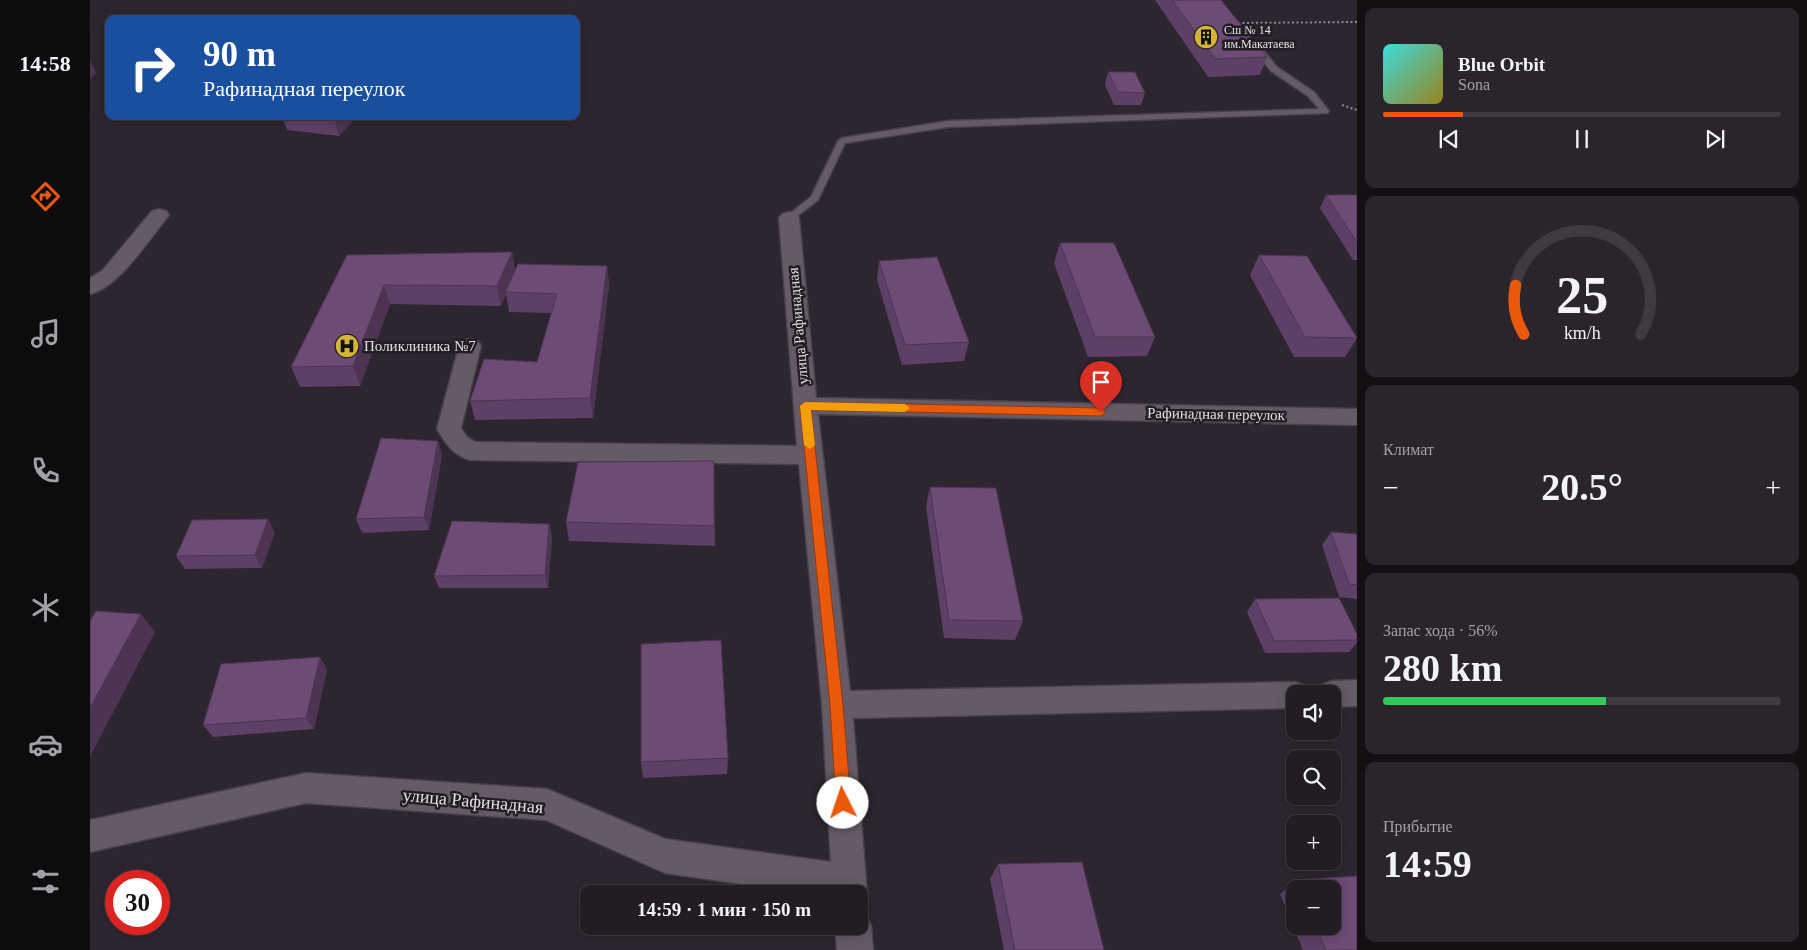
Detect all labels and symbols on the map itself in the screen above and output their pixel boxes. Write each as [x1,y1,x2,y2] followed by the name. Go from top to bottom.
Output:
[1224,23,1295,51] place label: Сш № 14 им.Макатаева
[1193,24,1219,50] building icon: Сш № 14 им.Макатаева
[785,267,811,385] street label: улица Рафинадная
[334,333,360,359] hospital icon: Поликлиника №7
[364,338,476,354] place label: Поликлиника №7
[1080,361,1122,412] pin
[1147,405,1286,423] street label: Рафинадная переулок
[816,776,868,828] position arrow
[402,785,544,817] street label: улица Рафинадная
[105,870,170,935] speed limit sign: 30

